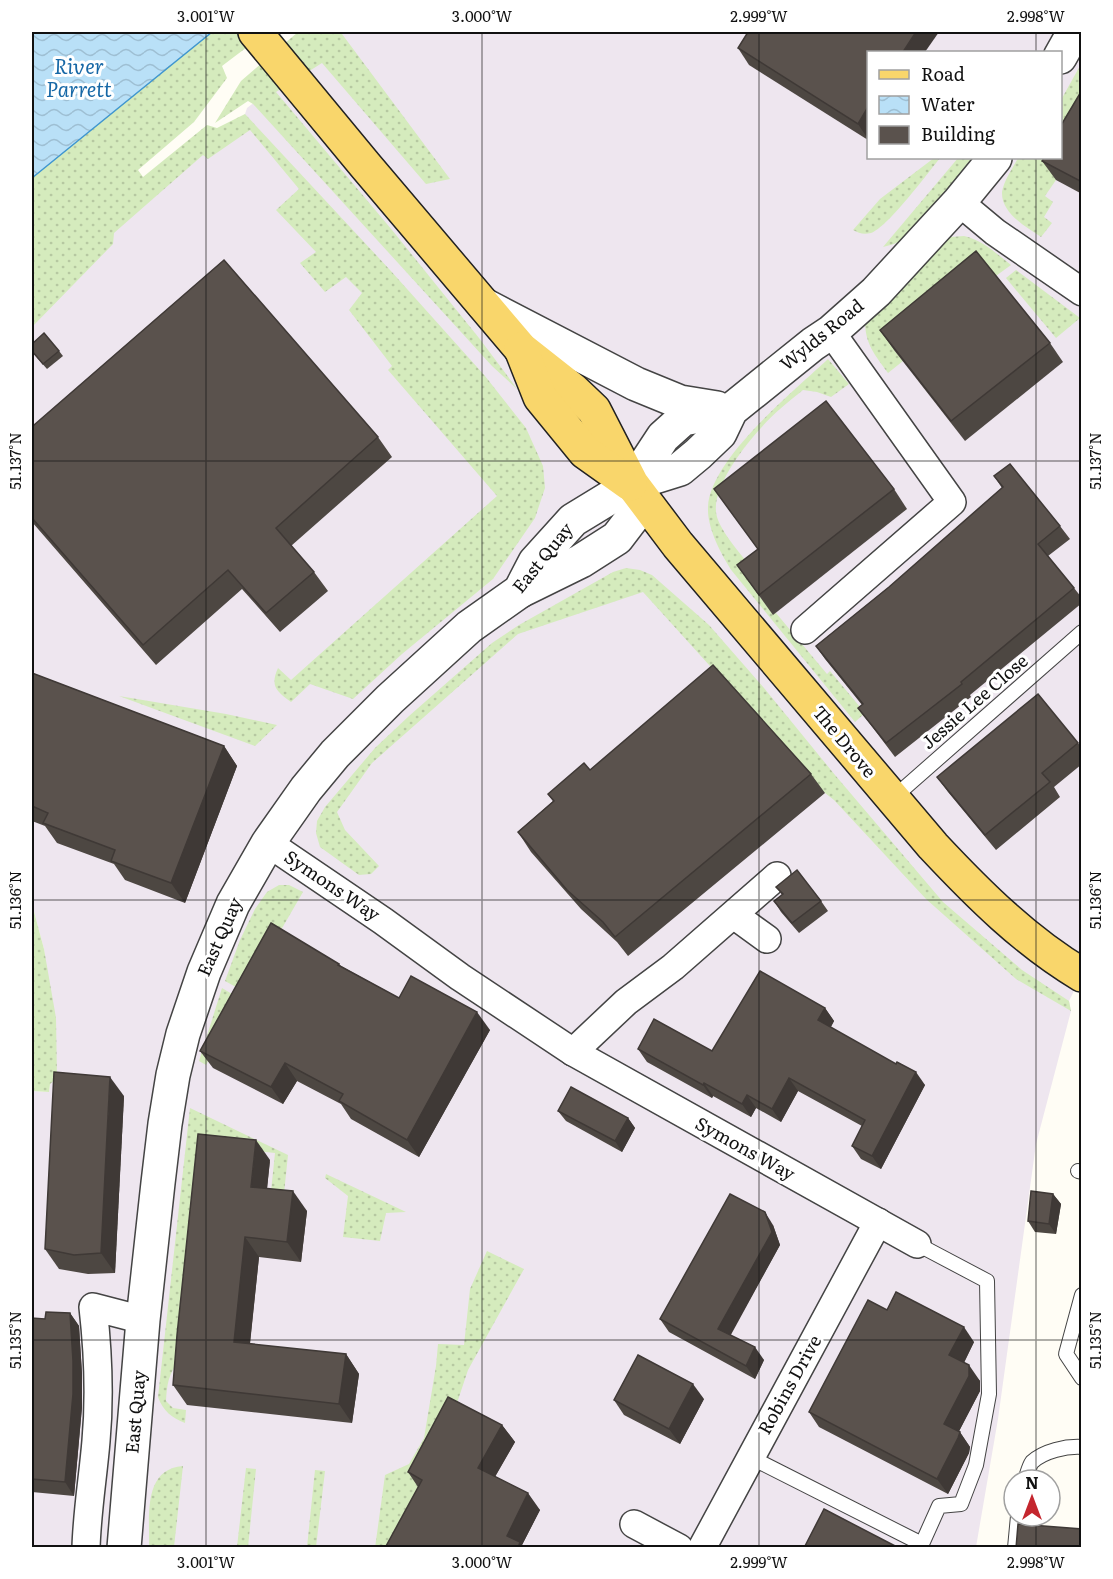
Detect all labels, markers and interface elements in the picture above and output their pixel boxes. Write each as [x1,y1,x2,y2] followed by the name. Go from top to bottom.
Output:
[177,4,236,27] text: 3.001°W
[452,4,513,27] text: 3.000°W
[730,4,788,27] text: 2.999°W
[1007,4,1066,27] text: 2.998°W
[46,50,112,103] water label: River Parrett
[867,51,1062,159] legend
[921,60,965,87] text: Road
[921,90,975,117] text: Water
[921,120,996,147] text: Building
[773,292,869,376] street label: Wylds Road
[3,432,26,490] text: 51.137°N
[1083,432,1106,490] text: 51.137°N
[505,515,579,598] street label: East Quay
[915,647,1033,755] street label: Jessie Lee Close
[807,699,883,783] street label: The Drove
[280,843,387,927] street label: Symons Way
[3,871,26,929] text: 51.136°N
[1083,871,1106,929] text: 51.136°N
[189,892,248,980] street label: East Quay
[691,1109,801,1187] street label: Symons Way
[3,1311,26,1369] text: 51.135°N
[1083,1311,1106,1369] text: 51.135°N
[750,1330,827,1439] street label: Robins Drive
[117,1368,152,1455] street label: East Quay
[1002,1468,1062,1528] north arrow
[1025,1470,1039,1494] text: N
[177,1550,236,1573] text: 3.001°W
[452,1550,513,1573] text: 3.000°W
[730,1550,788,1573] text: 2.999°W
[1007,1550,1066,1573] text: 2.998°W

